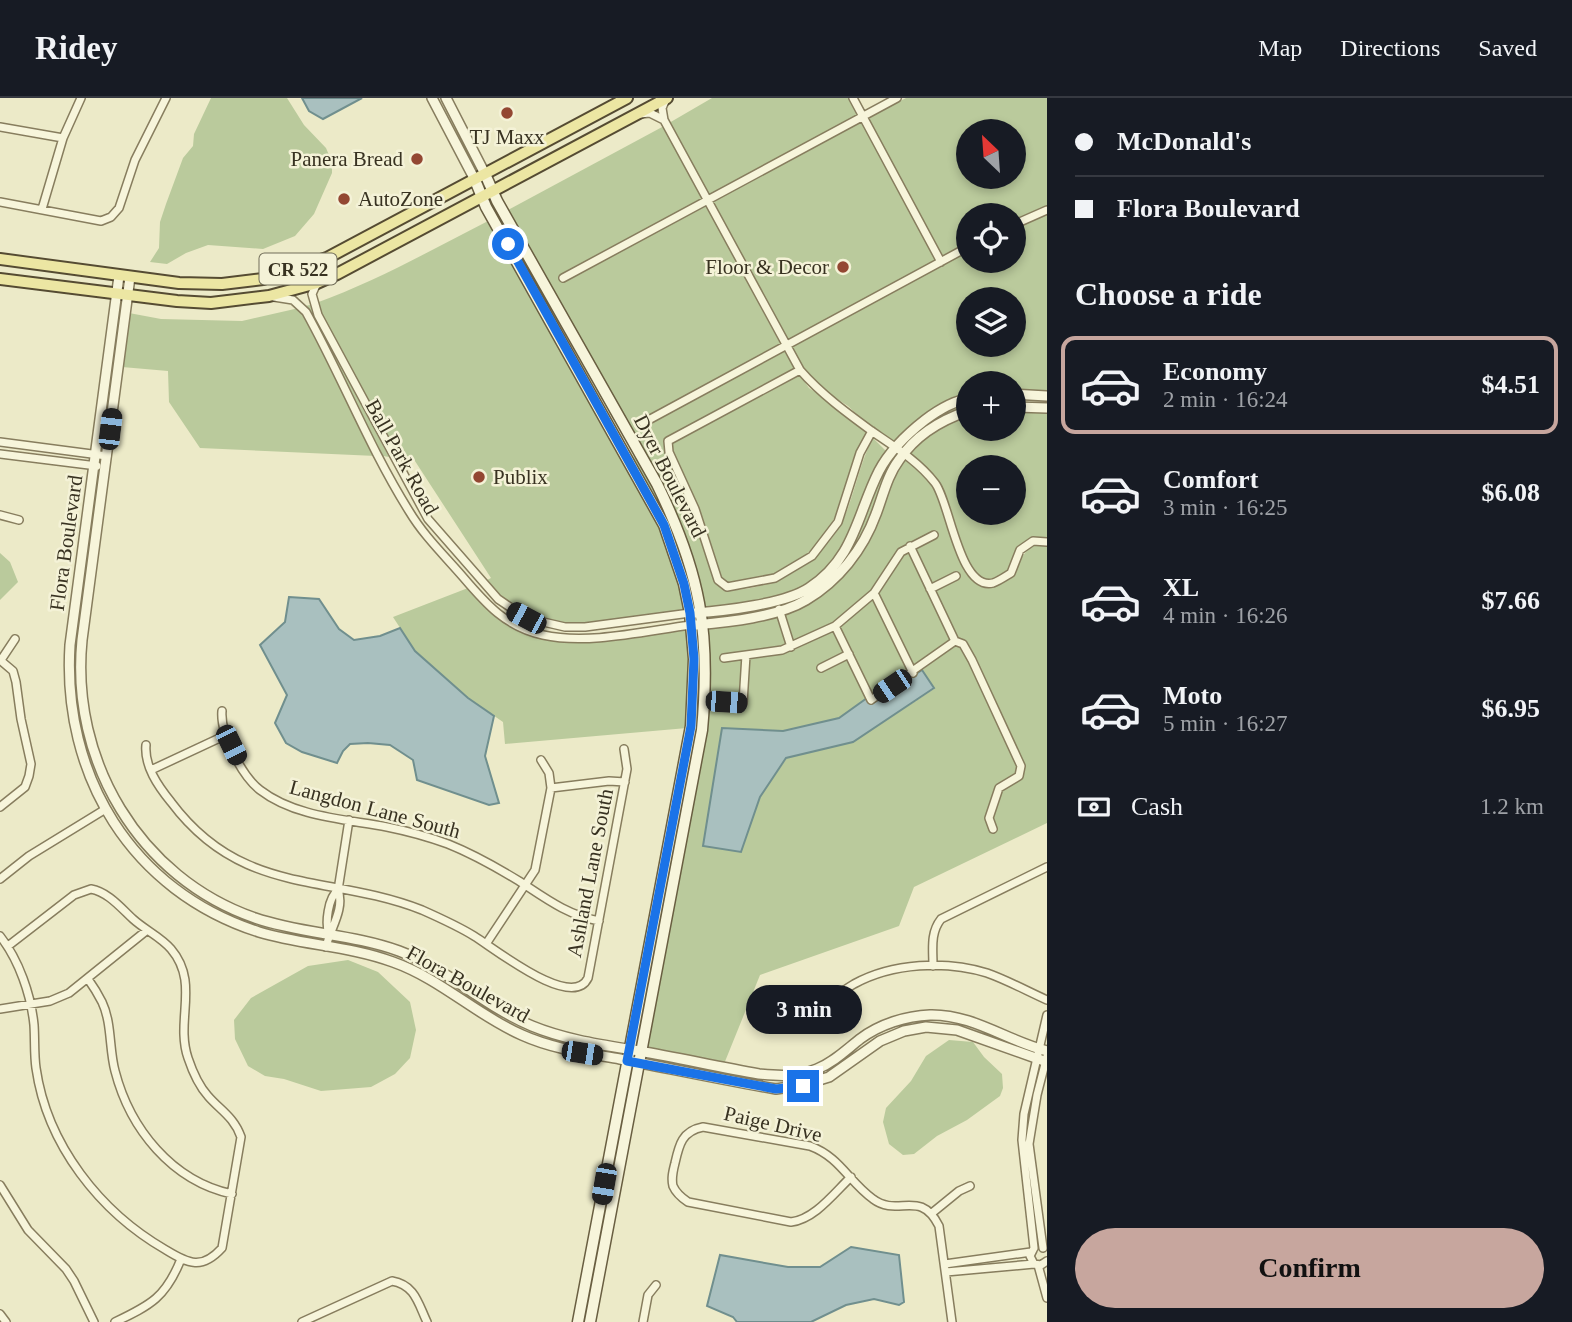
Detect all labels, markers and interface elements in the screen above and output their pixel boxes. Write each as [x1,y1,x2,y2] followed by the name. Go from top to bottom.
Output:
[35,30,118,66] text: Ridey
[1258,35,1302,61] text: Map
[1340,35,1440,61] text: Directions
[1478,35,1537,61] text: Saved
[499,105,515,121] marker: TJ Maxx
[956,119,1026,189] north arrow
[956,119,1026,525] map controls
[469,125,545,149] place label: TJ Maxx
[1117,127,1251,156] text: McDonald's
[290,147,403,171] place label: Panera Bread
[409,151,425,167] marker: Panera Bread
[358,187,443,211] place label: AutoZone
[336,191,352,207] marker: AutoZone
[1117,194,1300,223] text: Flora Boulevard
[956,203,1026,273] button: locate
[492,228,524,260] route start
[260,253,336,284] road number: CR 522
[705,255,829,279] place label: Floor & Decor
[835,259,851,275] marker: Floor & Decor
[1075,276,1262,312] text: Choose a ride
[956,287,1026,357] button: layers
[1079,354,1142,417] icon: car
[1163,357,1267,386] text: Economy
[1482,370,1540,399] text: $4.51
[956,371,1026,441] button: +
[1163,387,1288,412] text: 2 min · 16:24
[360,395,444,519] street label: Ball Park Road
[98,407,123,451] car
[629,411,711,542] street label: Dyer Boulevard
[956,455,1026,525] button: −
[1079,462,1142,525] icon: car
[493,465,548,489] place label: Publix
[1163,465,1258,494] text: Comfort
[471,469,487,485] marker: Publix
[45,473,87,613] street label: Flora Boulevard
[1482,478,1540,507] text: $6.08
[1163,495,1288,520] text: 3 min · 16:25
[1079,570,1142,633] icon: car
[1163,573,1199,602] text: XL
[1482,586,1540,615] text: $7.66
[503,599,550,637] car
[1163,603,1288,628] text: 4 min · 16:26
[869,666,916,706] car
[1079,678,1142,741] icon: car
[1163,681,1222,710] text: Moto
[705,690,748,714] car
[1482,694,1540,723] text: $6.95
[1163,711,1288,736] text: 5 min · 16:27
[213,722,250,768] car
[287,775,464,844] street label: Langdon Lane South
[562,786,618,959] street label: Ashland Lane South
[1075,788,1113,826] icon: cash
[1131,792,1183,821] text: Cash
[1480,794,1544,819] text: 1.2 km
[402,940,534,1028] street label: Flora Boulevard
[745,984,861,1034] callout: 3 min
[776,997,832,1022] text: 3 min
[560,1039,605,1067] car
[787,1070,819,1102] route end
[722,1101,824,1147] street label: Paige Drive
[591,1161,618,1207] car
[1075,1228,1544,1308] button: Confirm

